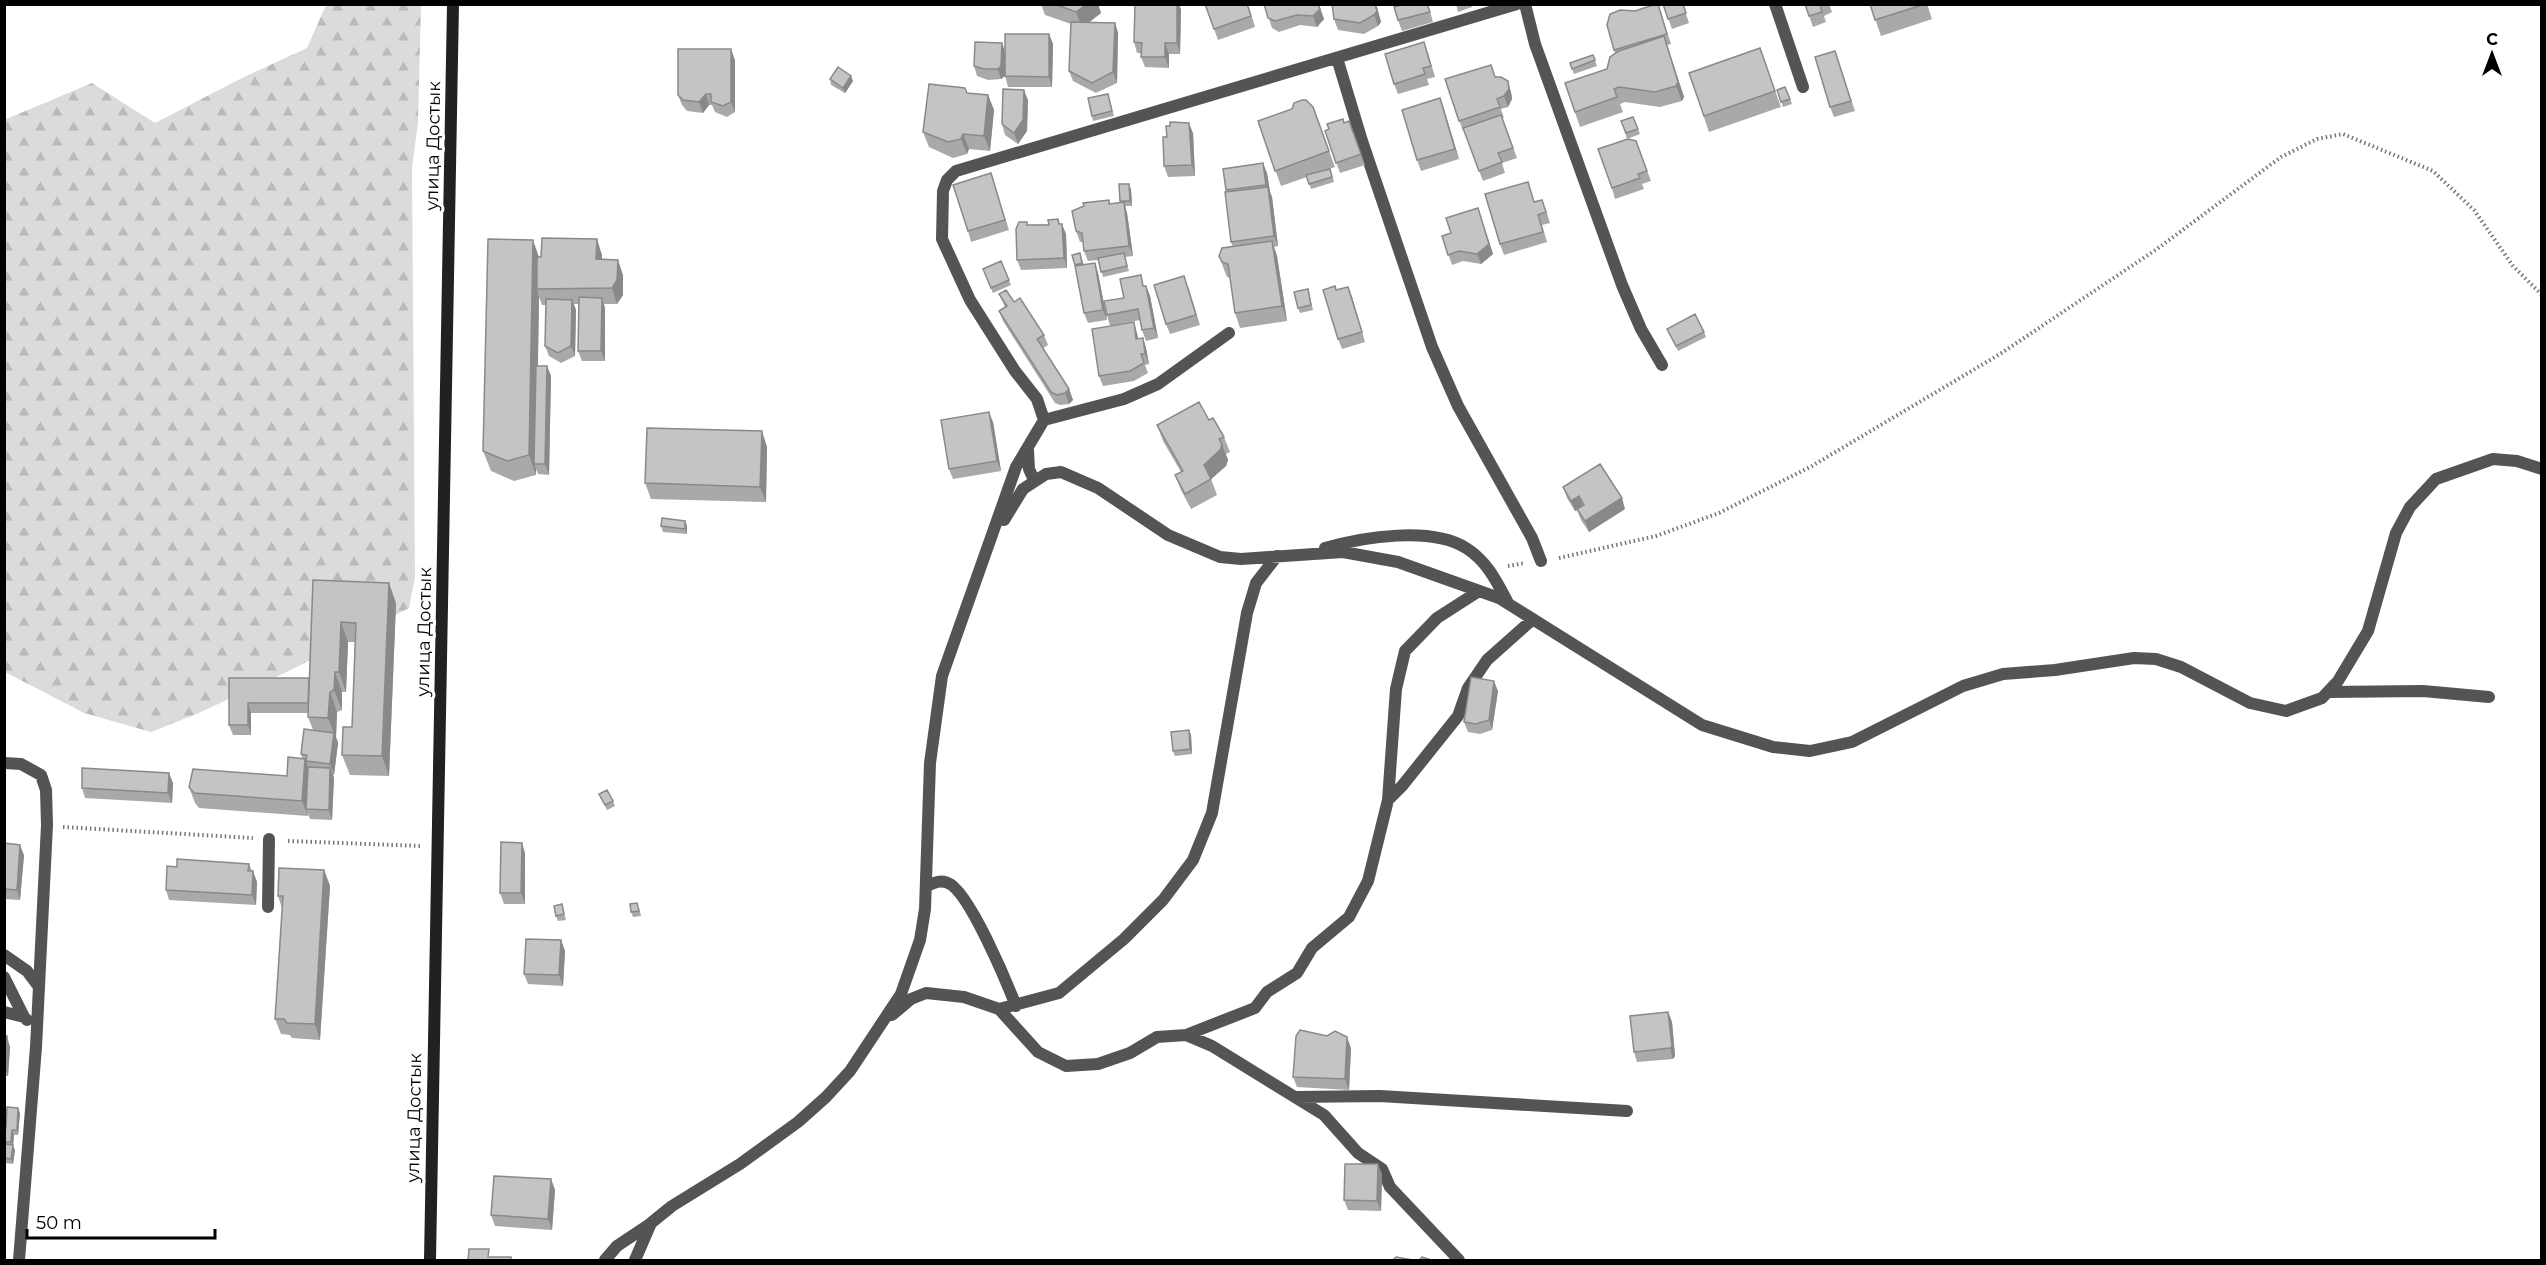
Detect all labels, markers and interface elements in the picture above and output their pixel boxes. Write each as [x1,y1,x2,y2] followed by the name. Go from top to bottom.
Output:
[2462,24,2522,84] north arrow
[2486,30,2498,49] text: С
[421,81,445,212] street label: улица Достык
[412,567,436,698] street label: улица Достык
[402,1053,426,1184] street label: улица Достык
[27,1202,214,1240] scale bar
[36,1212,82,1234] text: 50 m

